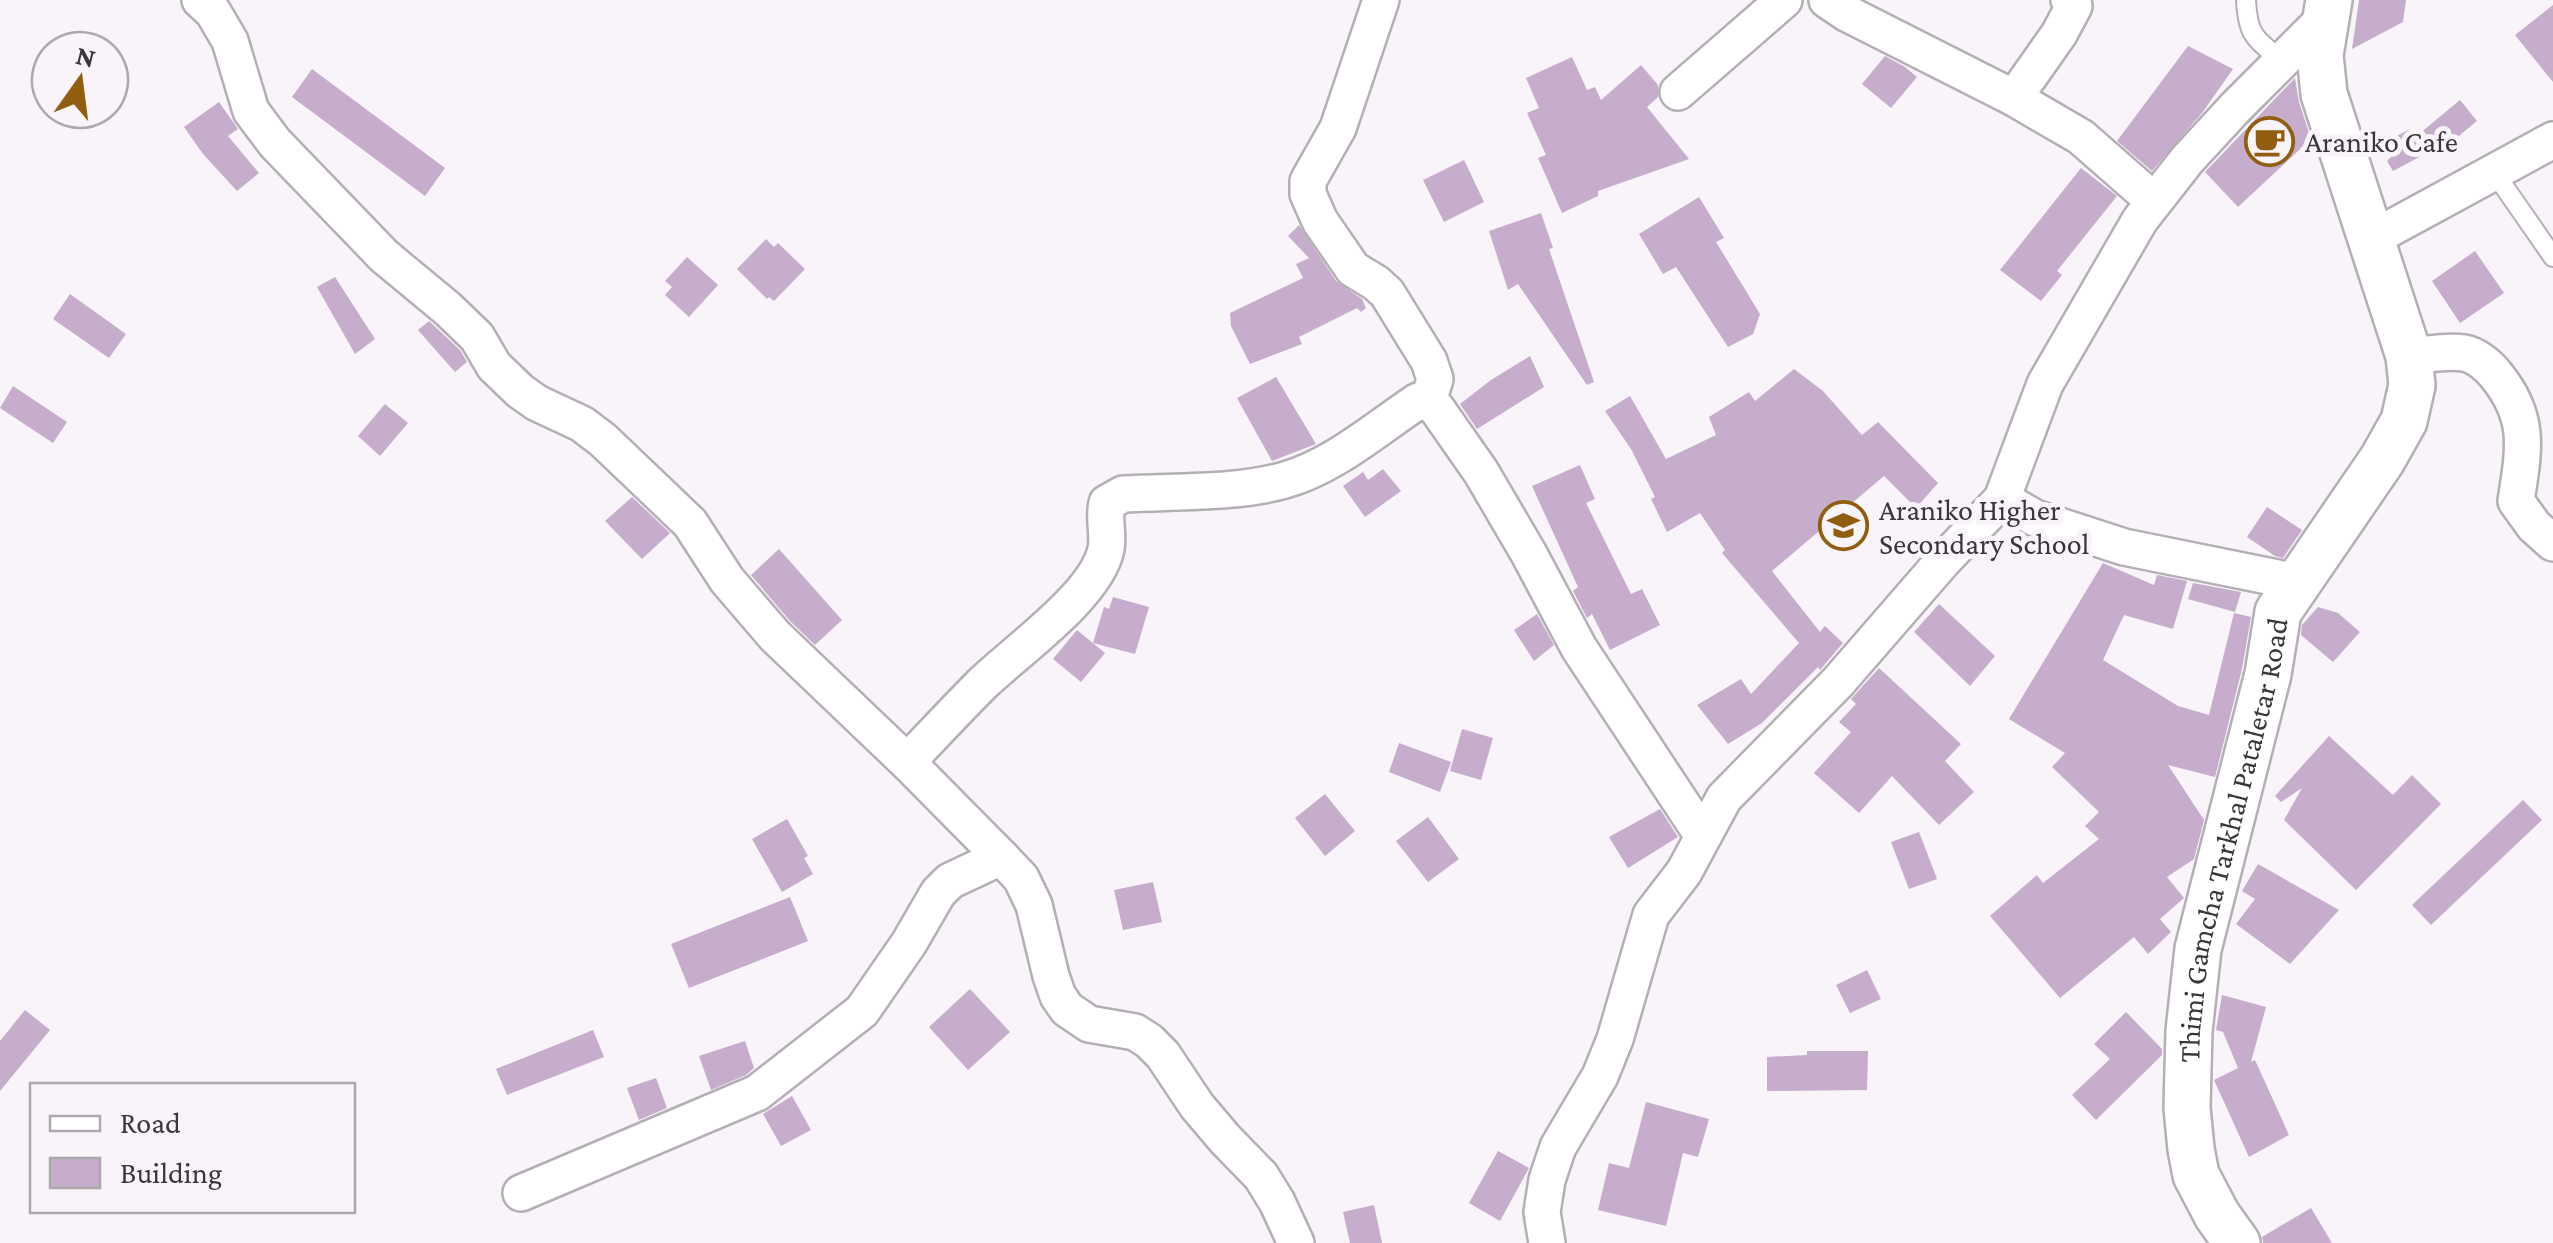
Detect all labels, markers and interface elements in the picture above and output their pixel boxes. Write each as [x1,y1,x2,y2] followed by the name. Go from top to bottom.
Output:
[30,30,130,130] north arrow
[73,39,99,74] text: N
[2244,115,2296,167] cafe icon: Araniko Cafe
[2305,125,2458,158] place label: Araniko Cafe
[1879,493,2090,561] place label: Araniko Higher Secondary School
[1818,500,1870,552] school or university icon: Araniko Higher Secondary School
[2172,615,2293,1063] street label: Thimi Gamcha Tarkhal Pataletar Road
[30,1083,355,1213] legend
[120,1106,181,1139] text: Road
[120,1156,222,1190] text: Building

